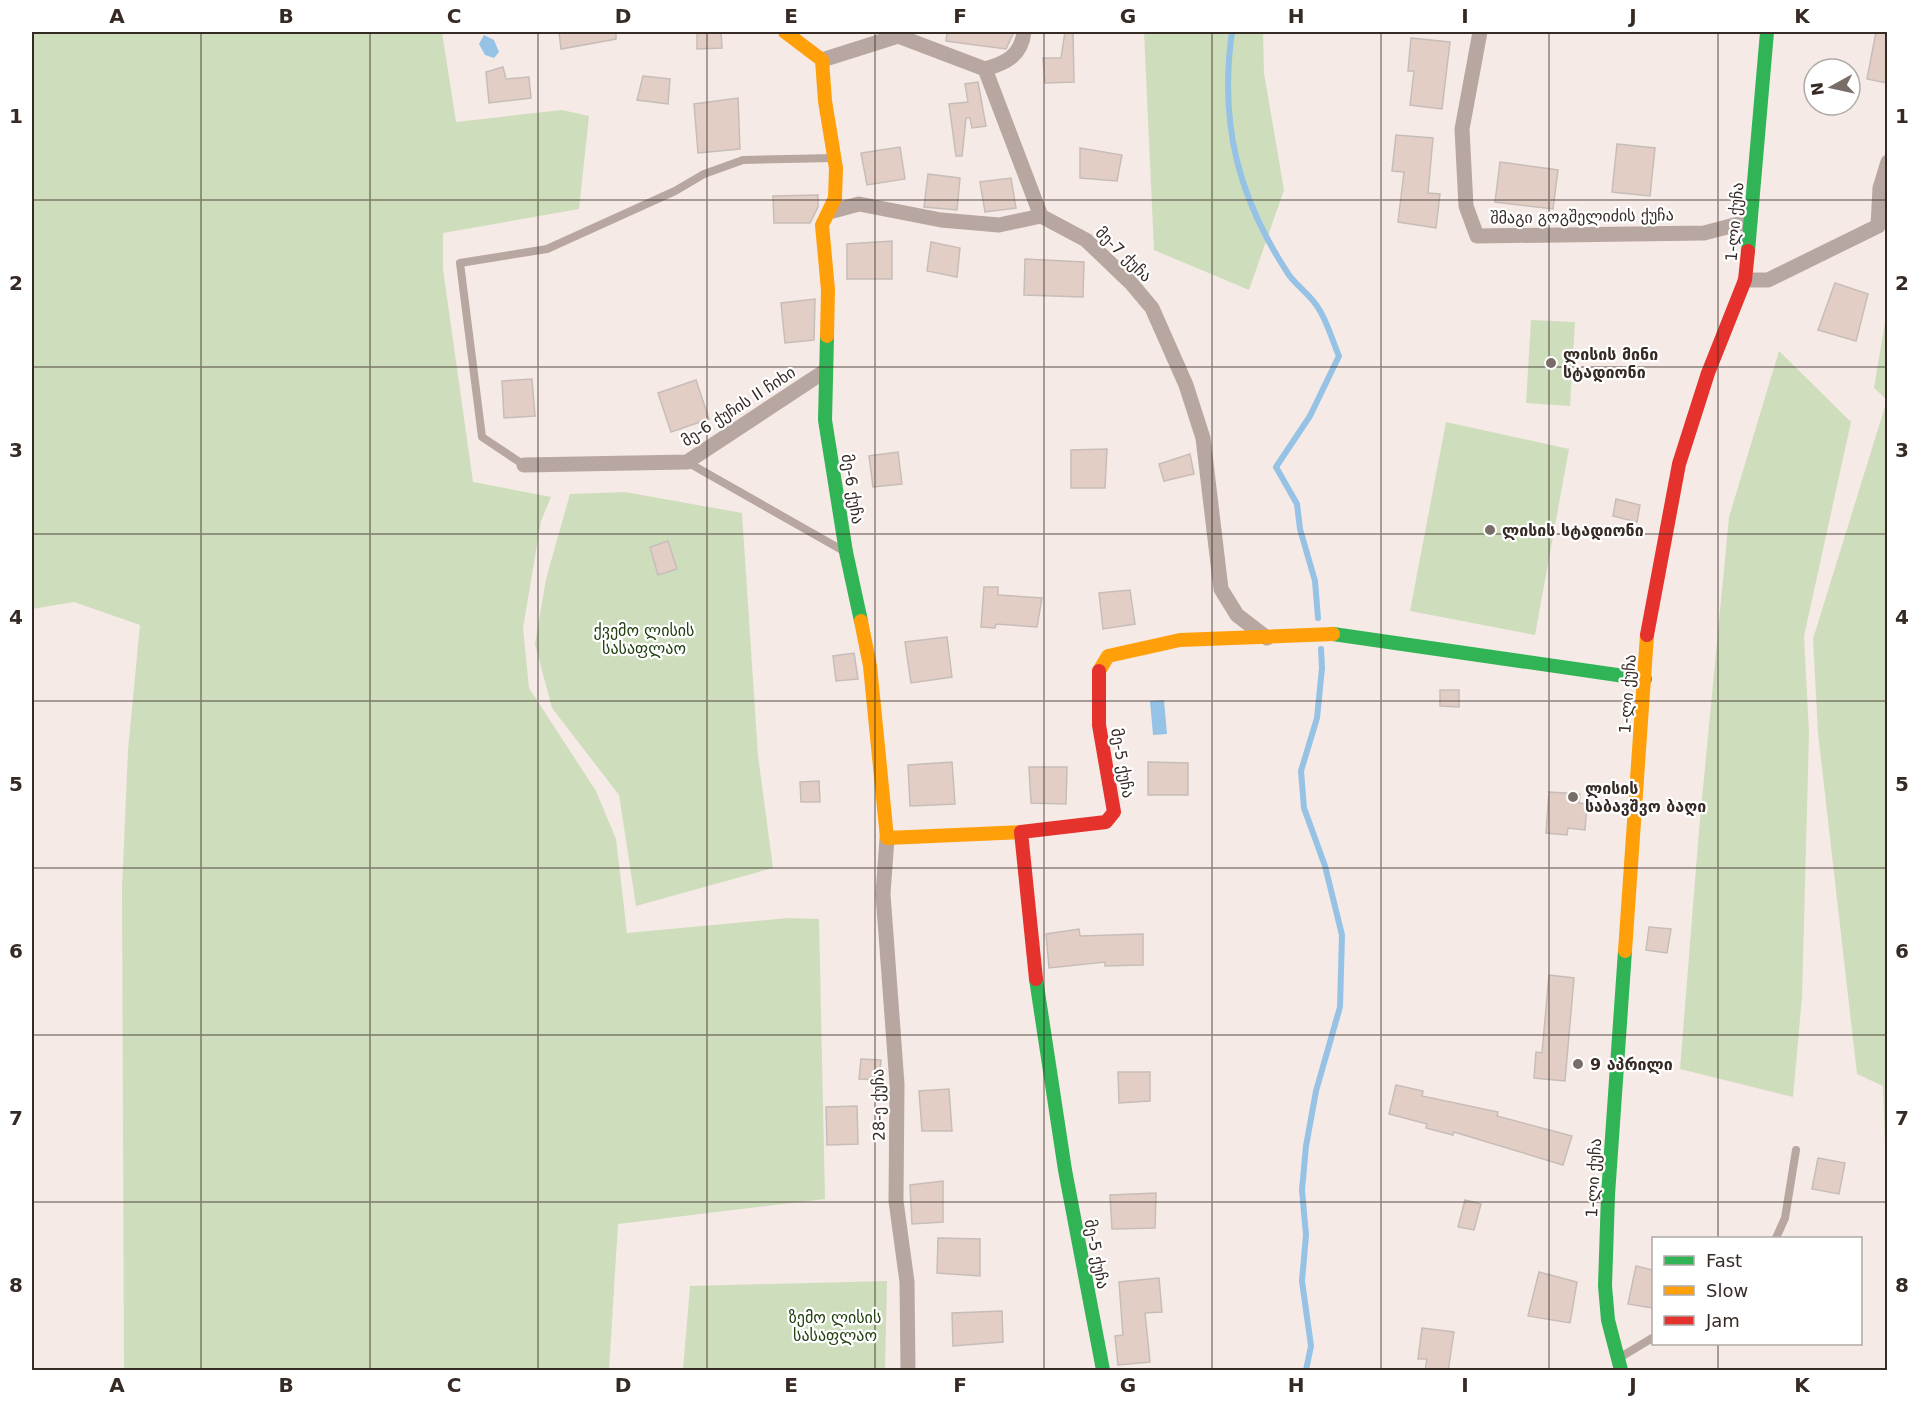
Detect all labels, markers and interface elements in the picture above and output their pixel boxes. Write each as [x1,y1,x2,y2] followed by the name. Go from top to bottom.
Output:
[109,4,125,28] text: A
[278,4,294,28] text: B
[447,4,461,28] text: C
[615,4,631,28] text: D
[784,4,798,28] text: E
[953,4,967,28] text: F
[1120,4,1136,28] text: G
[1288,4,1304,28] text: H
[1461,4,1469,28] text: I
[1627,4,1637,28] text: J
[1794,4,1811,28] text: K
[1802,57,1862,117] north arrow
[1807,81,1828,97] text: N
[9,104,23,128] text: 1
[1895,104,1909,128] text: 1
[1722,182,1747,262] street label: 1-ლი ქუჩა
[1490,205,1674,228] street label: შმაგი გოგშელიძის ქუჩა
[1092,223,1156,286] street label: მე-7 ქუჩა
[9,271,23,295] text: 2
[1895,271,1909,295] text: 2
[1563,345,1658,382] place label: ლისის მინი სტადიონი
[1544,356,1558,370] marker: ლისის მინი სტადიონი
[678,363,799,450] street label: მე-6 ქუჩის II ჩიხი
[9,438,23,462] text: 3
[1895,438,1909,462] text: 3
[838,453,867,525] street label: მე-6 ქუჩა
[1502,521,1644,540] place label: ლისის სტადიონი
[1483,523,1497,537] marker: ლისის სტადიონი
[9,605,23,629] text: 4
[1895,605,1909,629] text: 4
[594,621,694,658] park label: ქვემო ლისის სასაფლაო
[1615,654,1640,734] street label: 1-ლი ქუჩა
[1107,727,1138,799] street label: მე-5 ქუჩა
[9,772,23,796] text: 5
[1895,772,1909,796] text: 5
[1585,779,1706,816] place label: ლისის საბავშვო ბაღი
[1566,790,1580,804] marker: ლისის საბავშვო ბაღი
[9,939,23,963] text: 6
[1895,939,1909,963] text: 6
[1590,1055,1673,1074] place label: 9 აპრილი
[1571,1057,1585,1071] marker: 9 აპრილი
[868,1069,889,1141] street label: 28-ე ქუჩა
[9,1106,23,1130] text: 7
[1895,1106,1909,1130] text: 7
[1582,1138,1605,1218] street label: 1-ლი ქუჩა
[1080,1218,1113,1291] street label: მე-5 ქუჩა
[1652,1237,1862,1345] legend
[1706,1250,1742,1271] text: Fast
[9,1273,23,1297] text: 8
[1895,1273,1909,1297] text: 8
[1706,1280,1748,1301] text: Slow
[789,1308,881,1345] park label: ზემო ლისის სასაფლაო
[1705,1310,1740,1331] text: Jam
[109,1373,125,1397] text: A
[278,1373,294,1397] text: B
[447,1373,461,1397] text: C
[615,1373,631,1397] text: D
[784,1373,798,1397] text: E
[953,1373,967,1397] text: F
[1120,1373,1136,1397] text: G
[1288,1373,1304,1397] text: H
[1461,1373,1469,1397] text: I
[1627,1373,1637,1397] text: J
[1794,1373,1811,1397] text: K

